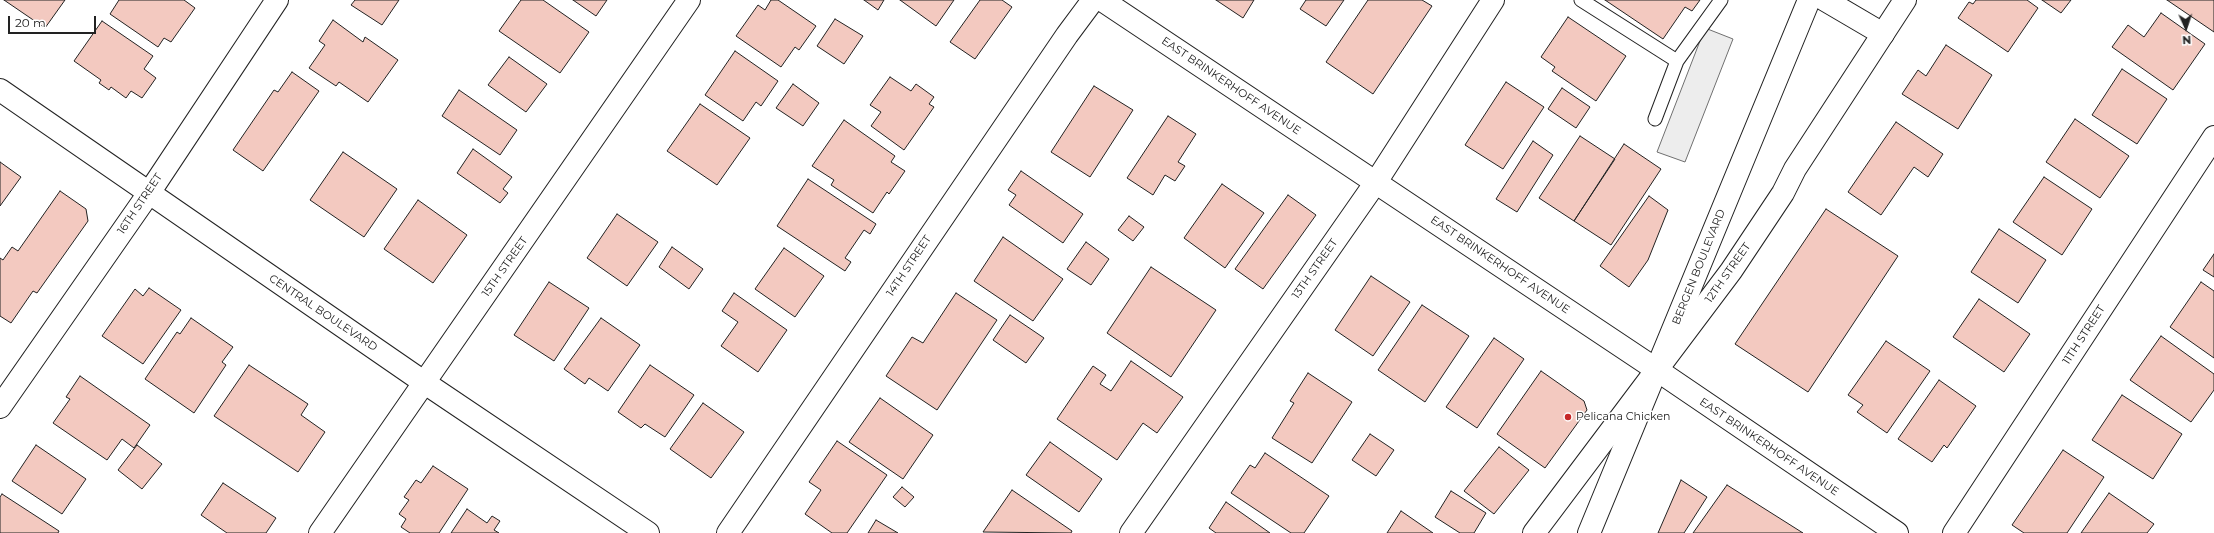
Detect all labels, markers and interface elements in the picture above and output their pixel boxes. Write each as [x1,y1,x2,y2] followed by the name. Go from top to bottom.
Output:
[10,8,98,34] scale bar
[2166,8,2206,48] north arrow
[15,15,46,30] text: 20 m
[2182,33,2191,47] text: N
[1159,34,1303,138] street label: EAST BRINKERHOFF AVENUE
[115,171,165,237] street label: 16TH STREET
[1670,207,1728,327] street label: BERGEN BOULEVARD
[1428,213,1572,317] street label: EAST BRINKERHOFF AVENUE
[884,233,934,299] street label: 14TH STREET
[479,234,531,300] street label: 15TH STREET
[1289,236,1341,302] street label: 13TH STREET
[1702,240,1754,306] street label: 12TH STREET
[266,272,380,354] street label: CENTRAL BOULEVARD
[2060,303,2108,367] street label: 11TH STREET
[1697,395,1841,499] street label: EAST BRINKERHOFF AVENUE
[1576,410,1671,424] place label: Pelicana Chicken
[1563,412,1573,422] marker: Pelicana Chicken

